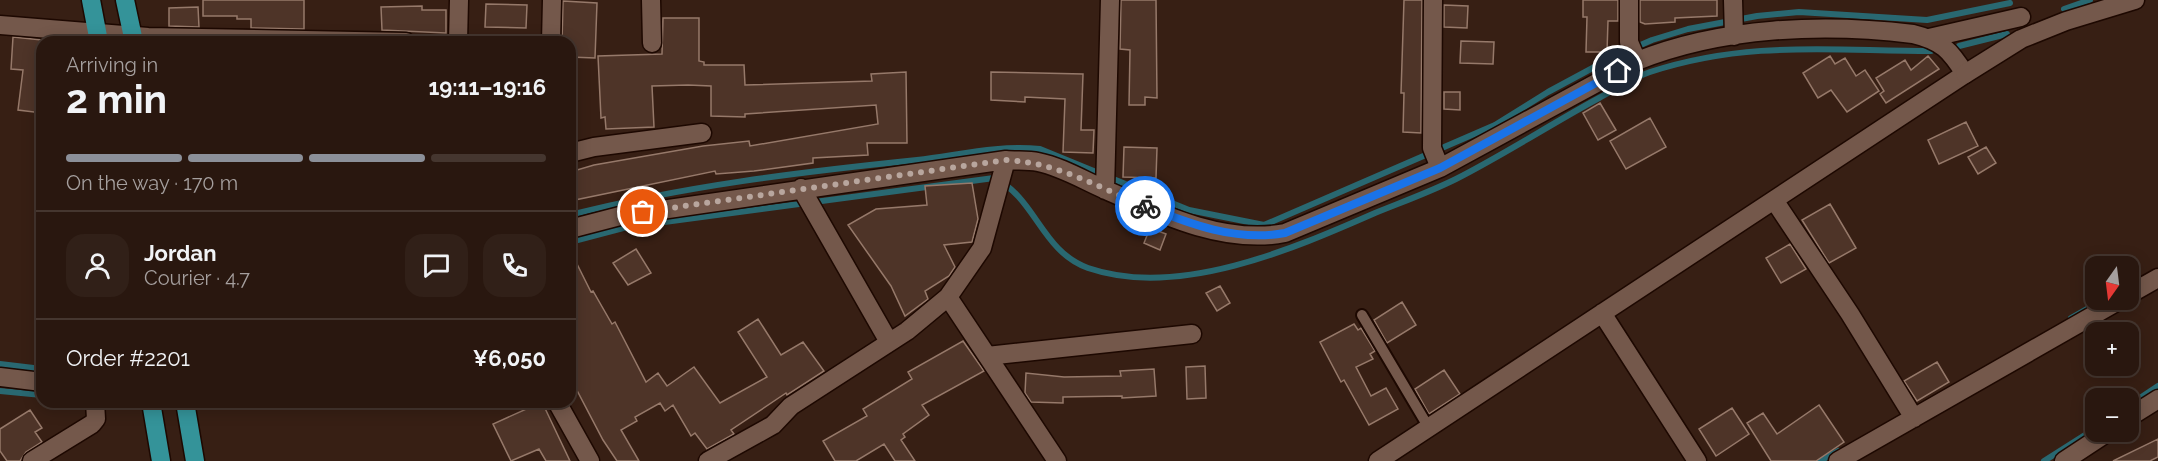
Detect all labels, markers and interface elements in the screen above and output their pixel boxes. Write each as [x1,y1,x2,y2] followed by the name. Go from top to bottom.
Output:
[1592,45,1643,96] pin
[66,53,158,77] text: Arriving in
[1601,54,1634,87] icon: home
[428,74,546,100] text: 19:11–19:16
[66,76,167,122] text: 2 min
[66,171,238,195] text: On the way · 170 m
[1115,176,1175,236] courier
[617,186,668,237] pin
[1129,190,1162,223] icon: bike
[626,195,659,228] icon: bag
[66,234,129,297] button: person
[405,234,468,297] button: chat
[483,234,546,297] button: phone
[144,240,216,266] text: Jordan
[2085,256,2139,310] north arrow
[2085,256,2139,442] map controls
[144,266,250,290] text: Courier · 4.7
[2085,322,2139,376] button: +
[66,345,190,371] text: Order #2201
[473,345,546,371] text: ¥6,050
[2085,388,2139,442] button: −

